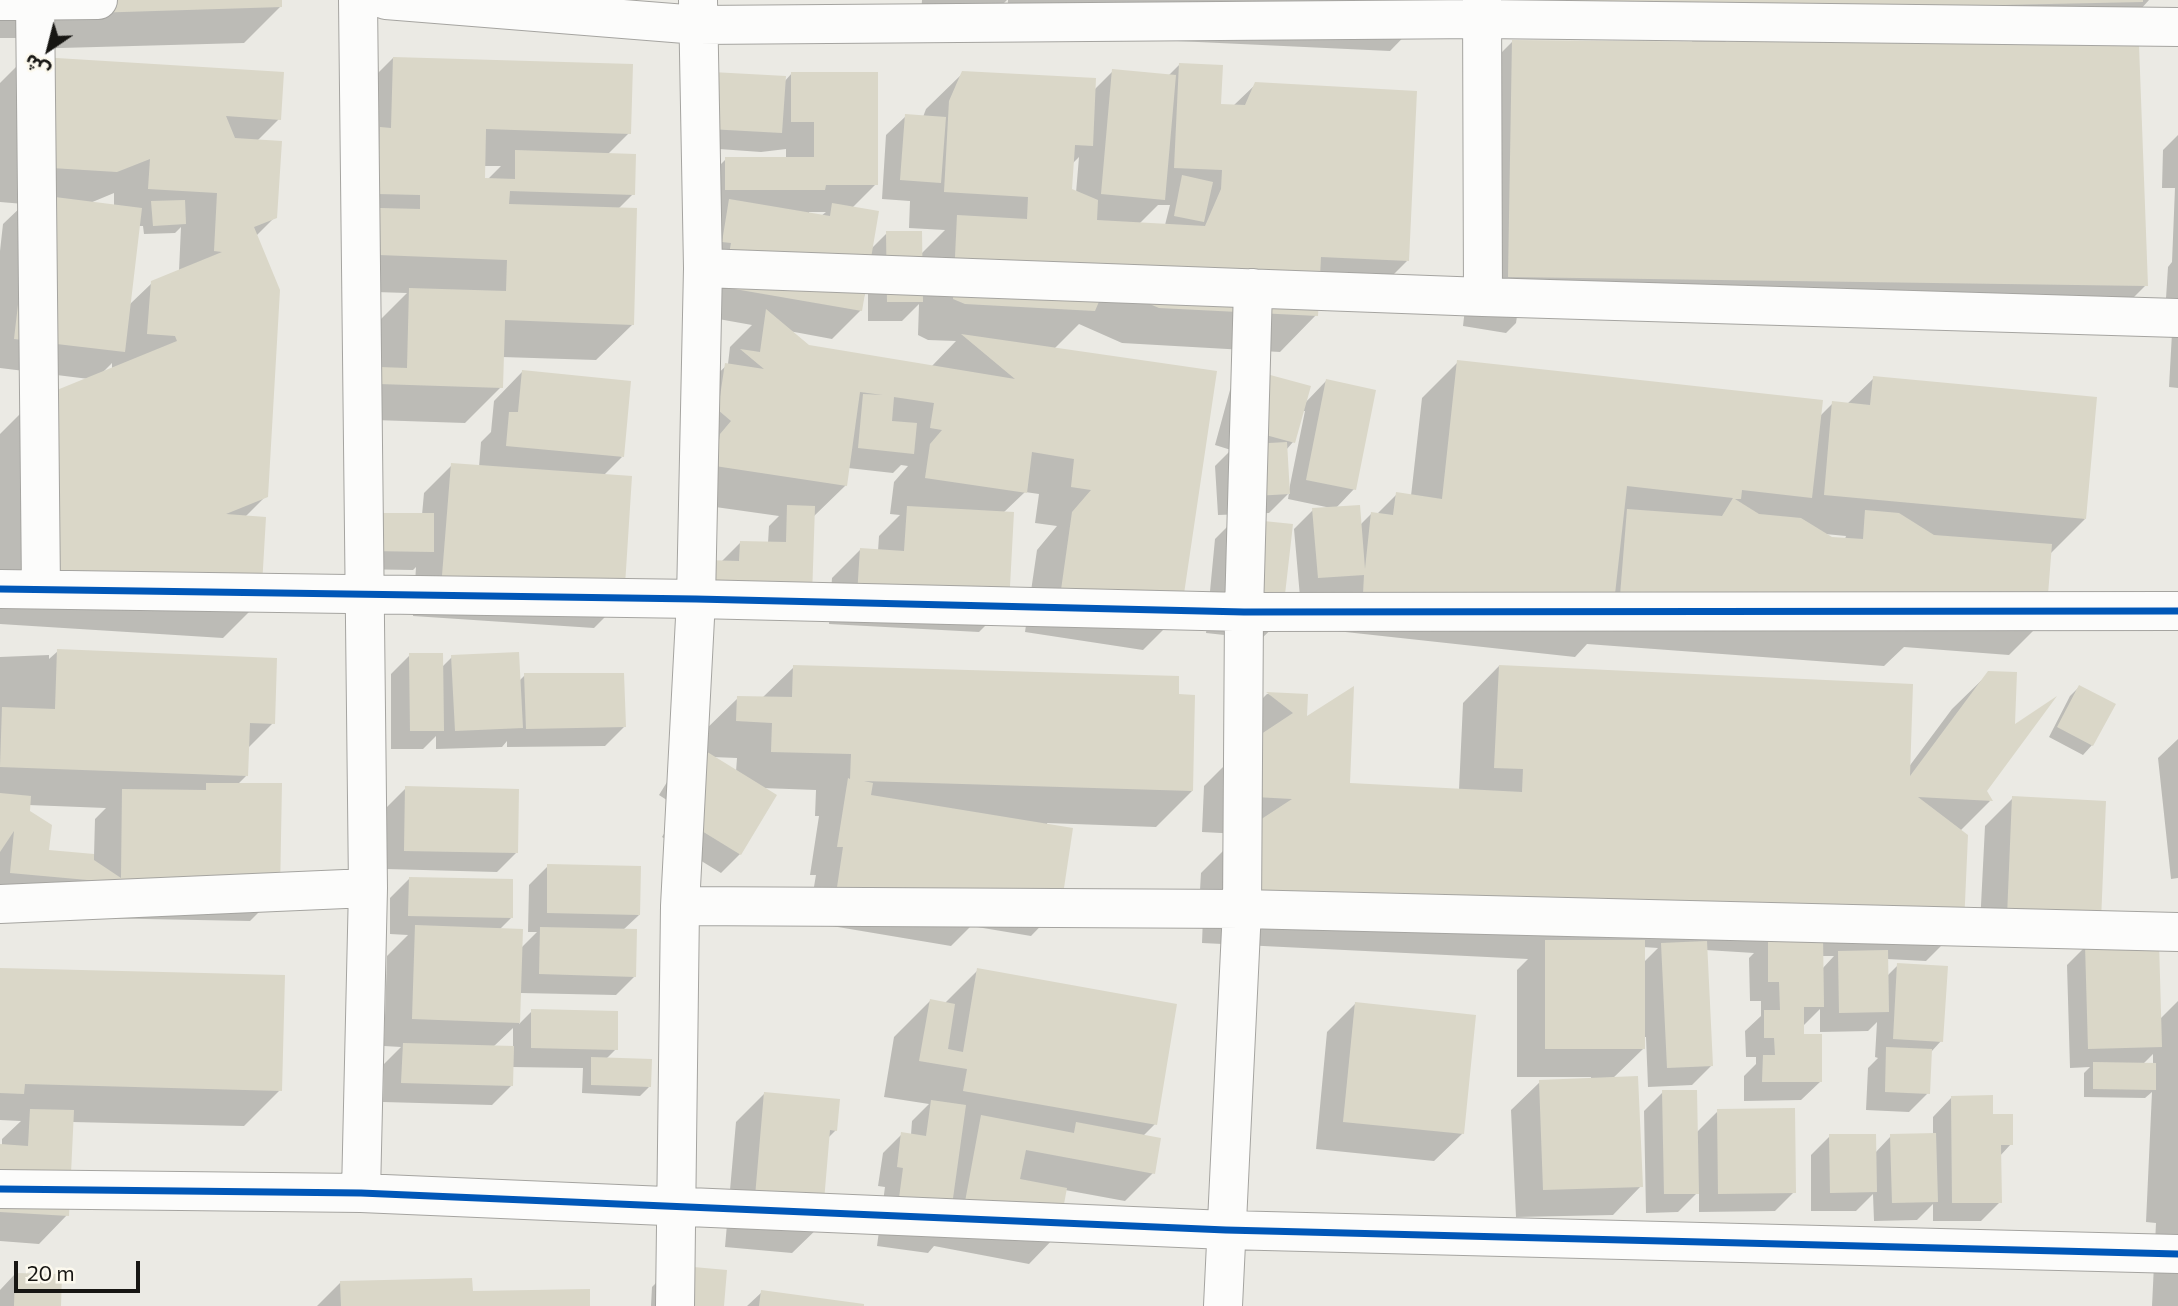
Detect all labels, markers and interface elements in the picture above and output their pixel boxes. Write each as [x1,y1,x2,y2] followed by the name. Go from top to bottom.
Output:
[14,14,84,84] north arrow
[19,50,54,83] text: ش
[18,1246,144,1290] scale bar
[27,1260,75,1285] text: 20 m

